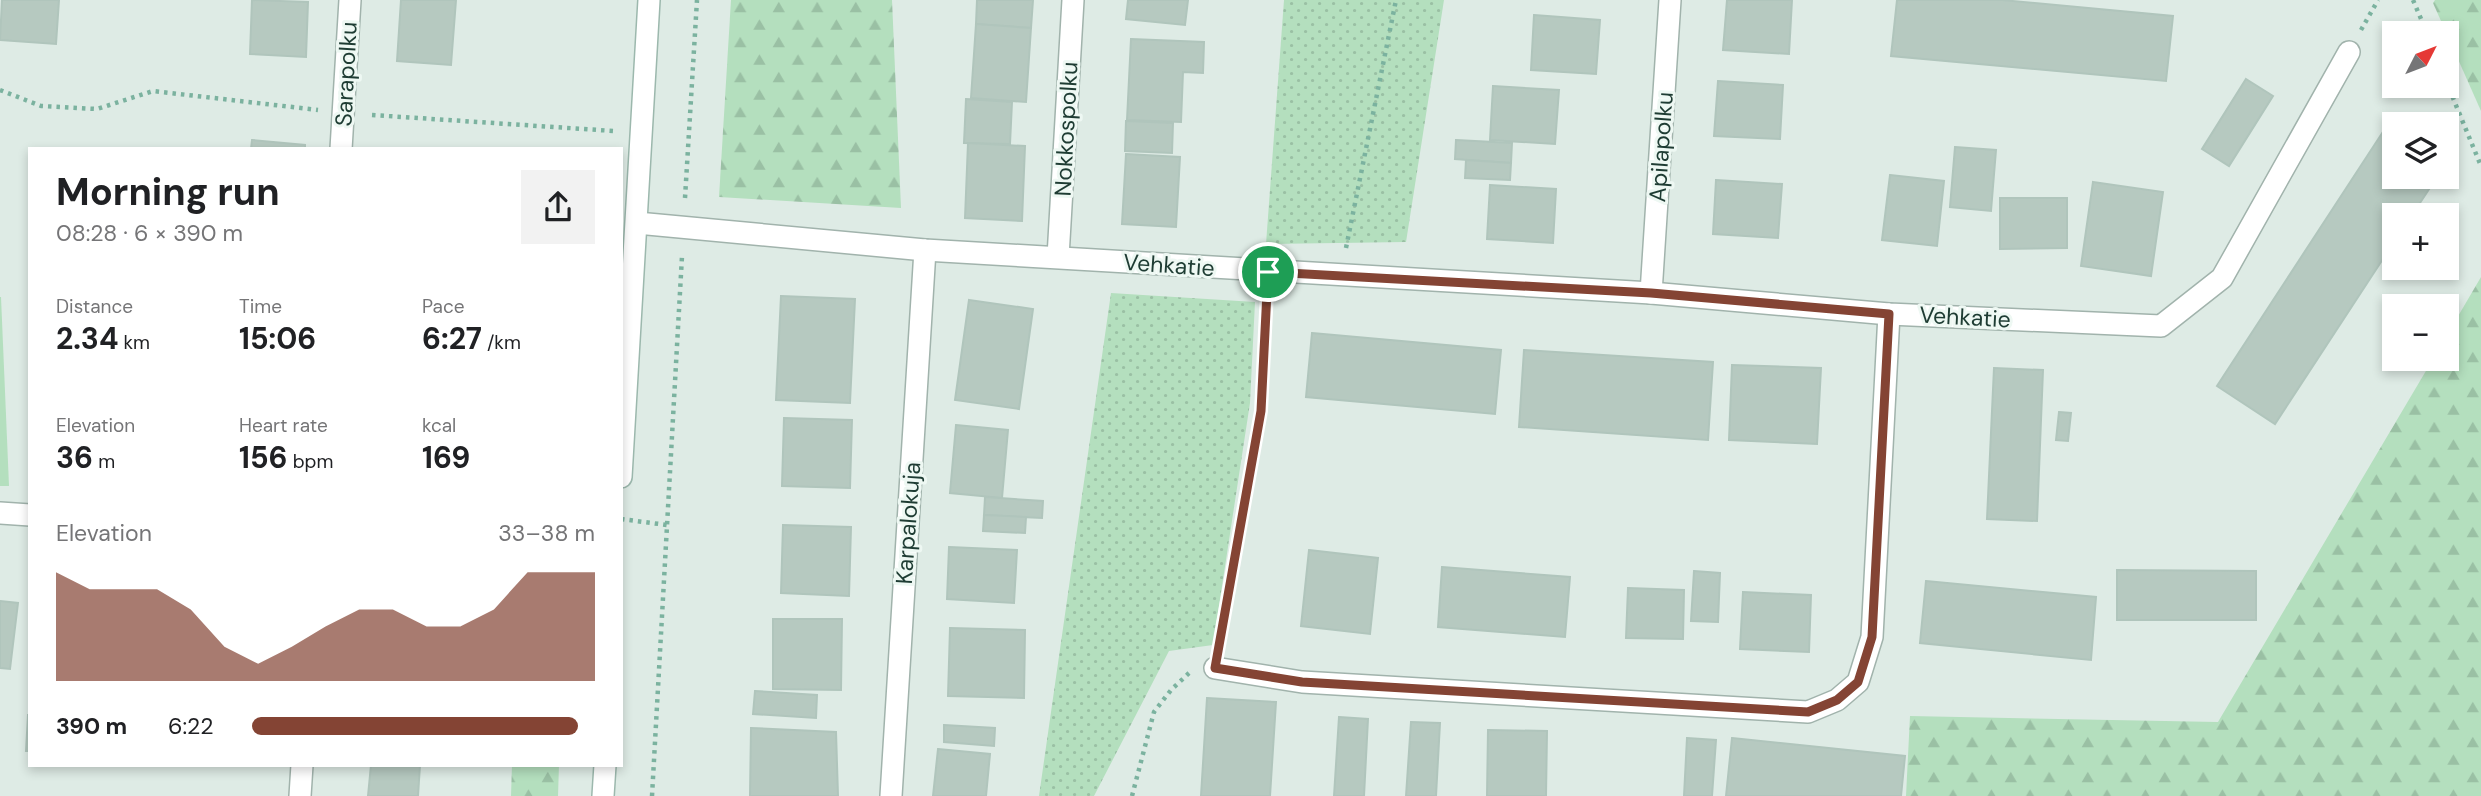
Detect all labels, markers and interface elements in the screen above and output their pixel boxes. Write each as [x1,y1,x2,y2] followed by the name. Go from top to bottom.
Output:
[328,21,364,127] street label: Sarapolku
[2382,21,2459,98] north arrow
[2382,21,2459,371] map controls
[1047,61,1085,197] street label: Nokkospolku
[1642,91,1680,203] street label: Apilapolku
[2382,112,2459,189] button: layers
[56,167,280,217] text: Morning run
[521,170,595,244] button: share
[2382,203,2459,280] button: +
[56,218,243,248] text: 08:28 · 6 × 390 m
[1238,242,1298,302] pin
[1122,247,1216,283] street label: Vehkatie
[1249,253,1287,291] icon: arrive
[56,294,133,319] text: Distance
[239,294,282,319] text: Time
[422,294,465,319] text: Pace
[2382,294,2459,371] button: −
[1919,300,2011,334] street label: Vehkatie
[56,319,118,358] text: 2.34
[239,319,316,358] text: 15:06
[422,319,482,358] text: 6:27
[118,330,150,355] text: km
[482,330,521,355] text: /km
[56,413,135,438] text: Elevation
[239,413,328,438] text: Heart rate
[422,413,456,438] text: kcal
[56,438,93,477] text: 36
[239,438,288,477] text: 156
[422,438,470,477] text: 169
[93,449,115,474] text: m
[288,449,333,474] text: bpm
[889,461,927,585] street label: Karpalokuja
[56,518,152,548] text: Elevation
[498,518,595,548] text: 33–38 m
[56,711,127,741] text: 390 m
[168,711,214,741] text: 6:22

